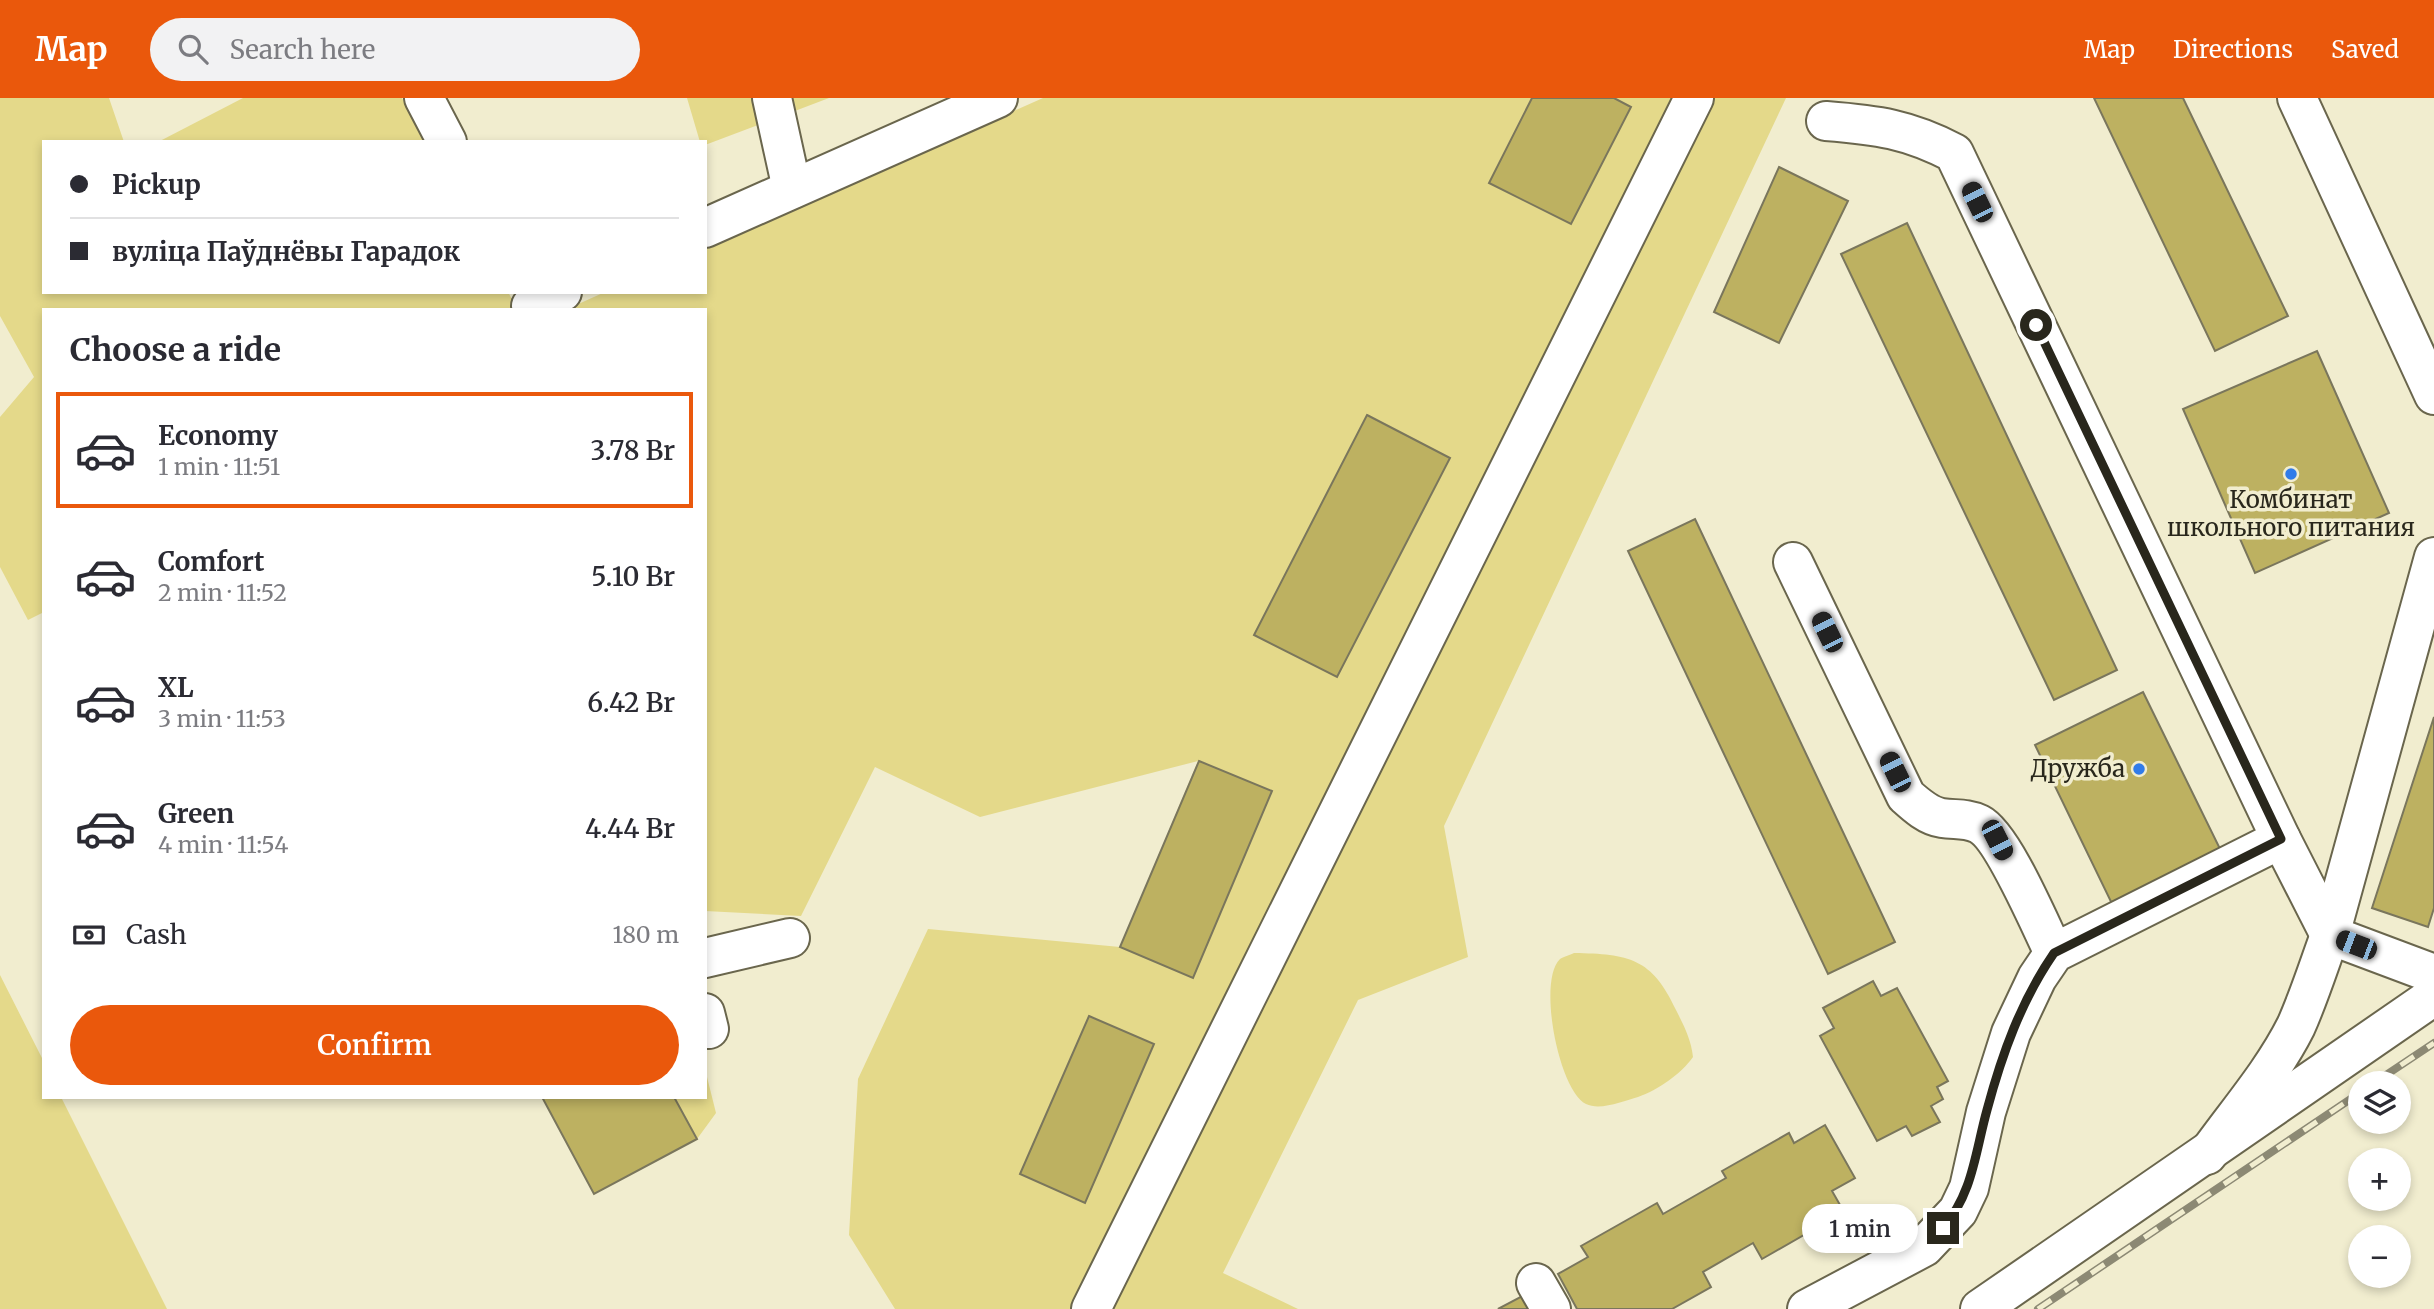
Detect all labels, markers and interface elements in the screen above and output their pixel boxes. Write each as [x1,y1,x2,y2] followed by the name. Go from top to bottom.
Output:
[150,18,640,81] search box
[35,29,108,70] text: Map
[174,30,212,68] icon: search
[230,33,375,66] text: Search here
[2084,34,2135,65] text: Map
[2173,34,2293,65] text: Directions
[2331,34,2399,65] text: Saved
[112,168,201,201] text: Pickup
[1959,179,1996,225] car
[112,235,460,268] text: вуліца Паўднёвы Гарадок
[2020,309,2052,341] route start
[70,330,281,370] text: Choose a ride
[74,419,137,482] icon: car
[158,419,278,452] text: Economy
[591,434,675,467] text: 3.78 Br
[158,452,280,481] text: 1 min · 11:51
[2283,466,2299,482] marker: Комбинат школьного питания
[2167,484,2415,543] place label: Комбинат школьного питания
[74,545,137,608] icon: car
[158,545,264,578] text: Comfort
[591,560,675,593] text: 5.10 Br
[158,578,287,607] text: 2 min · 11:52
[1809,609,1846,655] car
[74,671,137,734] icon: car
[158,671,194,704] text: XL
[587,686,675,719] text: 6.42 Br
[158,704,286,733] text: 3 min · 11:53
[1877,749,1914,795] car
[2031,753,2125,784] place label: Дружба
[2131,761,2147,777] marker: Дружба
[74,797,137,860] icon: car
[158,797,234,830] text: Green
[585,812,675,845] text: 4.44 Br
[1979,817,2016,863] car
[158,830,289,859] text: 4 min · 11:54
[70,916,108,954] icon: cash
[126,918,187,951] text: Cash
[613,920,679,949] text: 180 m
[2333,928,2380,962] car
[70,1005,679,1085] button: Confirm
[2348,1071,2411,1288] map controls
[2348,1071,2411,1134] button: layers
[2348,1148,2411,1211] button: +
[1803,1204,1918,1252] callout: 1 min
[1927,1212,1959,1244] route end
[1829,1214,1891,1243] text: 1 min
[2348,1225,2411,1288] button: −

